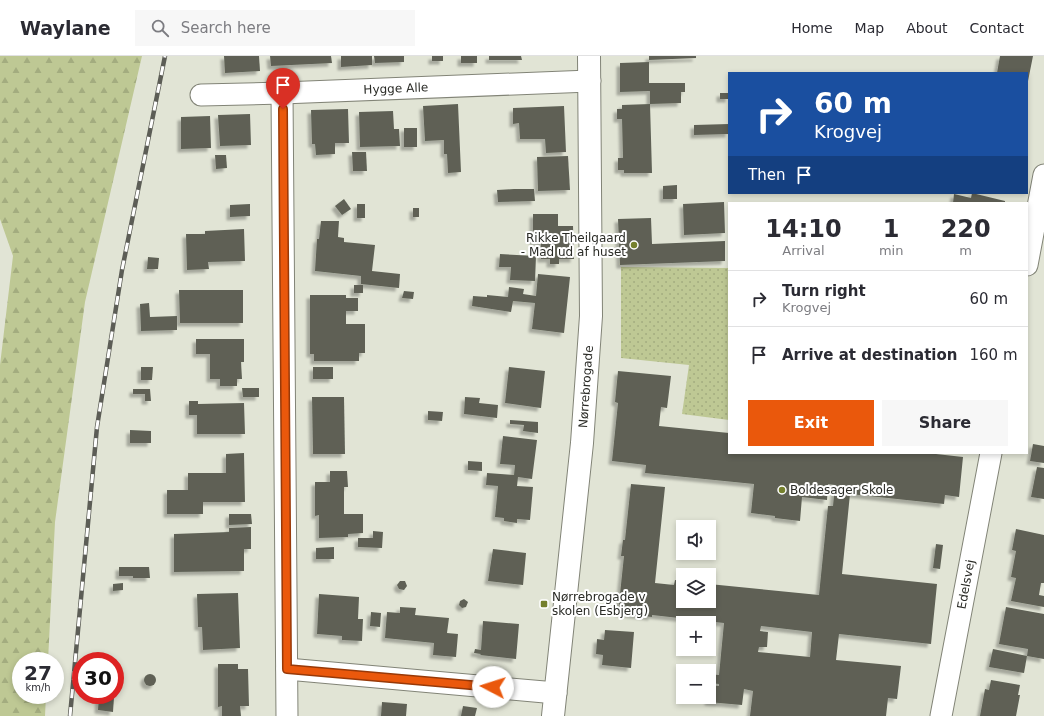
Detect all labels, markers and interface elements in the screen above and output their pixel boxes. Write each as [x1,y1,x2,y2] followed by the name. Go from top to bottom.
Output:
[135,10,415,46] search box
[20,17,111,39] text: Waylane
[149,17,171,39] icon: search
[181,19,271,37] text: Search here
[791,20,833,36] text: Home
[855,20,884,36] text: Map
[906,20,948,36] text: About
[970,20,1024,36] text: Contact
[266,68,300,109] pin
[272,74,294,96] icon: arrive
[363,80,429,97] street label: Hygge Alle
[814,87,892,120] text: 60 m
[748,88,800,140] icon: right
[814,121,882,142] text: Krogvej
[793,164,815,186] icon: arrive
[748,166,785,184] text: Then
[765,215,842,243] text: 14:10
[883,215,899,243] text: 1
[941,215,991,243] text: 220
[521,231,626,259] place label: Rikke Theilgaard - Mad ud af huset
[629,240,639,250] marker: Rikke Theilgaard - Mad ud af huset
[782,243,825,258] text: Arrival
[879,243,903,258] text: min
[959,243,972,258] text: m
[782,282,866,300] text: Turn right
[748,288,770,310] icon: right
[970,290,1008,308] text: 60 m
[782,300,831,315] text: Krogvej
[748,344,770,366] icon: arrive
[576,345,596,428] street label: Nørrebrogade
[782,346,957,364] text: Arrive at destination
[969,346,1018,364] text: 160 m
[748,400,874,446] button: Exit
[882,400,1008,446] button: Share
[790,483,893,497] place label: Boldesager Skole
[777,485,787,495] marker: Boldesager Skole
[676,520,716,704] map controls
[676,520,716,560] button: sound
[954,558,978,610] street label: Edelsvej
[676,568,716,608] button: layers
[552,590,648,618] place label: Nørrebrogade v skolen (Esbjerg)
[539,599,549,609] marker: Nørrebrogade v skolen (Esbjerg)
[676,616,716,656] button: +
[72,652,124,704] speed limit sign: 30
[24,661,52,685] text: 27
[676,664,716,704] button: −
[472,666,514,708] position arrow
[25,682,51,693] text: km/h

